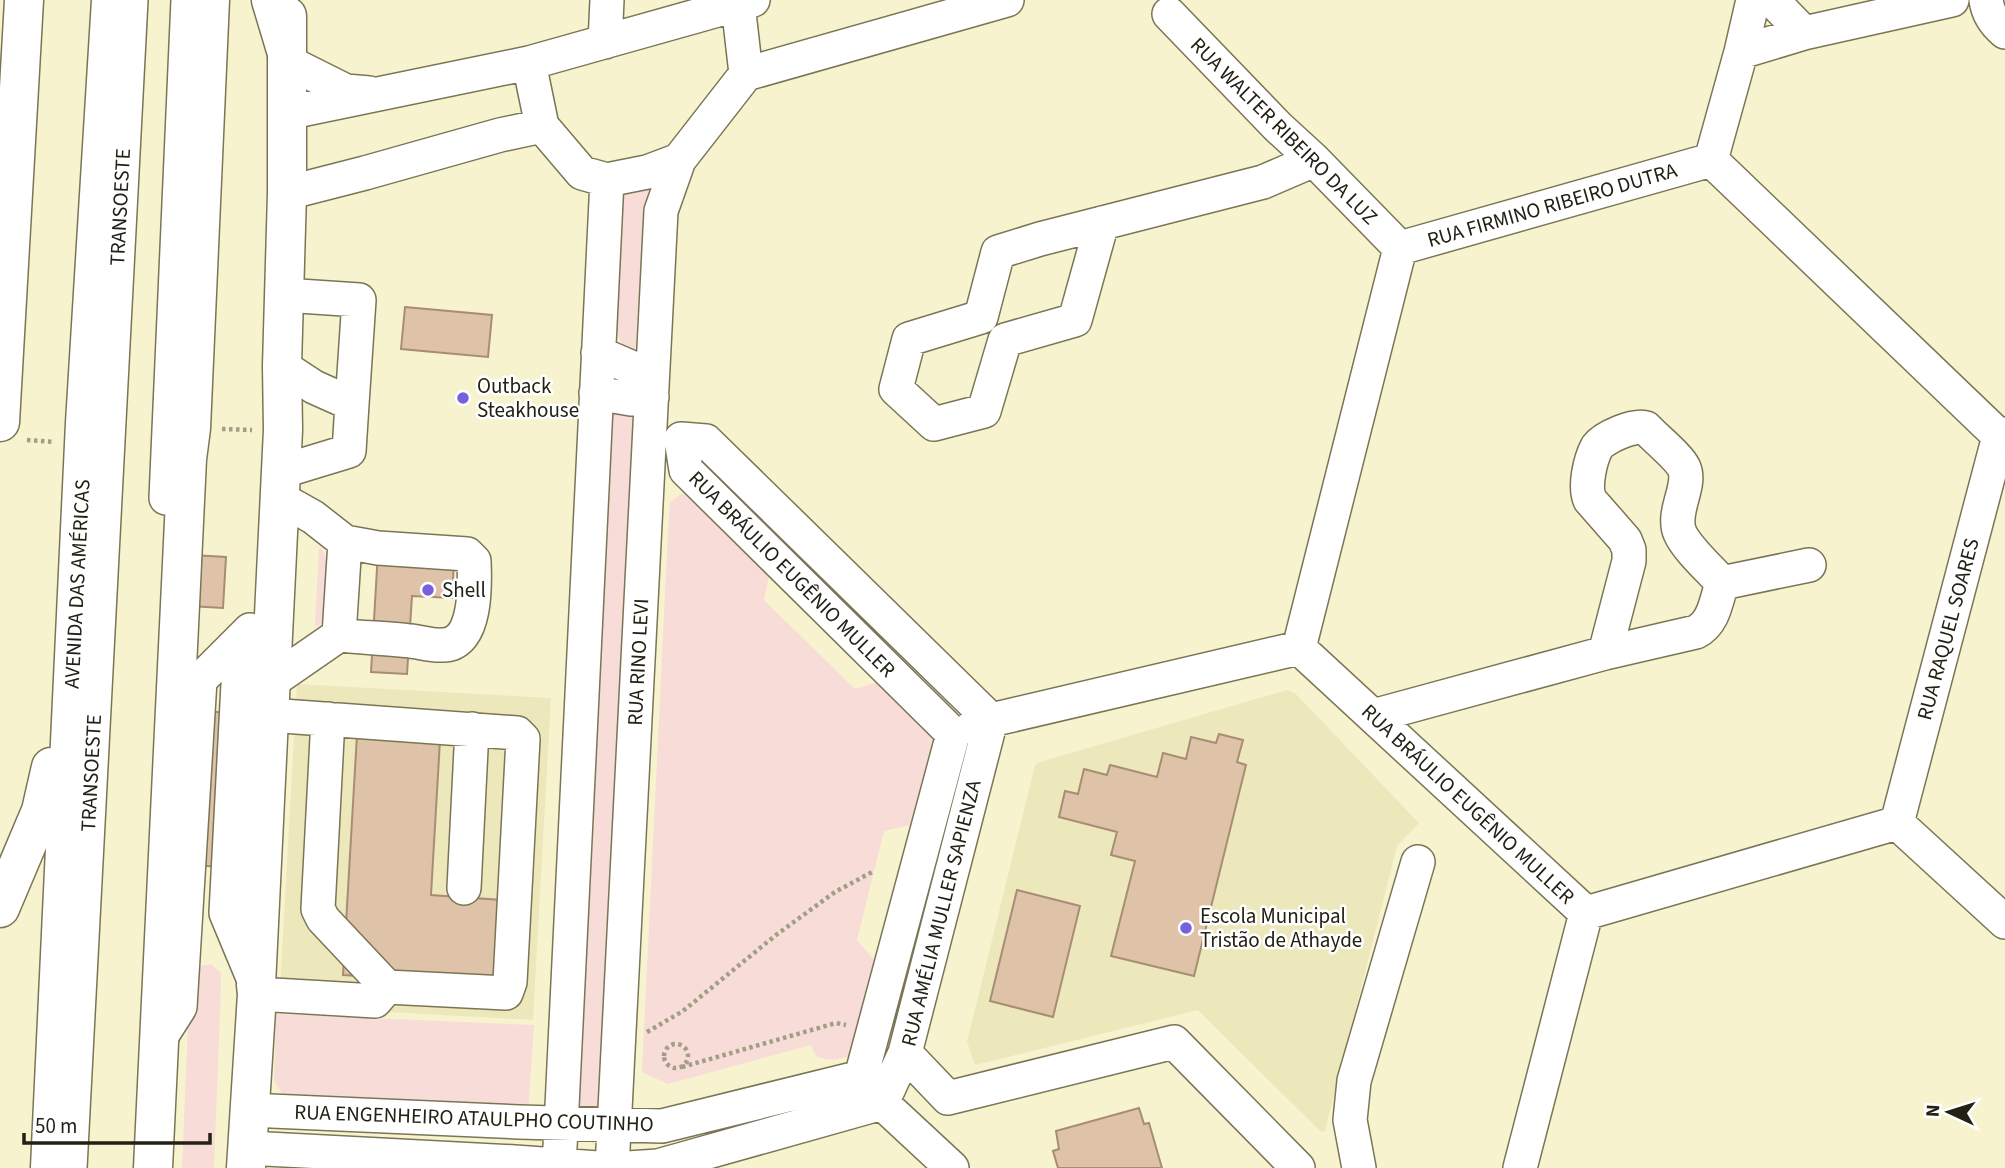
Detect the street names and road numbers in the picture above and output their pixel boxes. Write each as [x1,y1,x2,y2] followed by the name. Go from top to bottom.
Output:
[1184,31,1384,231] street label: RUA WALTER RIBEIRO DA LUZ
[102,148,138,266] street label: TRANSOESTE
[1424,155,1681,255] street label: RUA FIRMINO RIBEIRO DUTRA
[682,464,902,684] street label: RUA BRÁULIO EUGÊNIO MULLER
[57,478,97,690] street label: AVENIDA DAS AMÉRICAS
[1909,535,1987,723] street label: RUA RAQUEL SOARES
[620,598,656,726] street label: RUA RINO LEVI
[1355,697,1581,911] street label: RUA BRÁULIO EUGÊNIO MULLER
[73,714,109,832] street label: TRANSOESTE
[893,776,989,1049] street label: RUA AMÉLIA MULLER SAPIENZA
[294,1097,654,1139] street label: RUA ENGENHEIRO ATAULPHO COUTINHO

